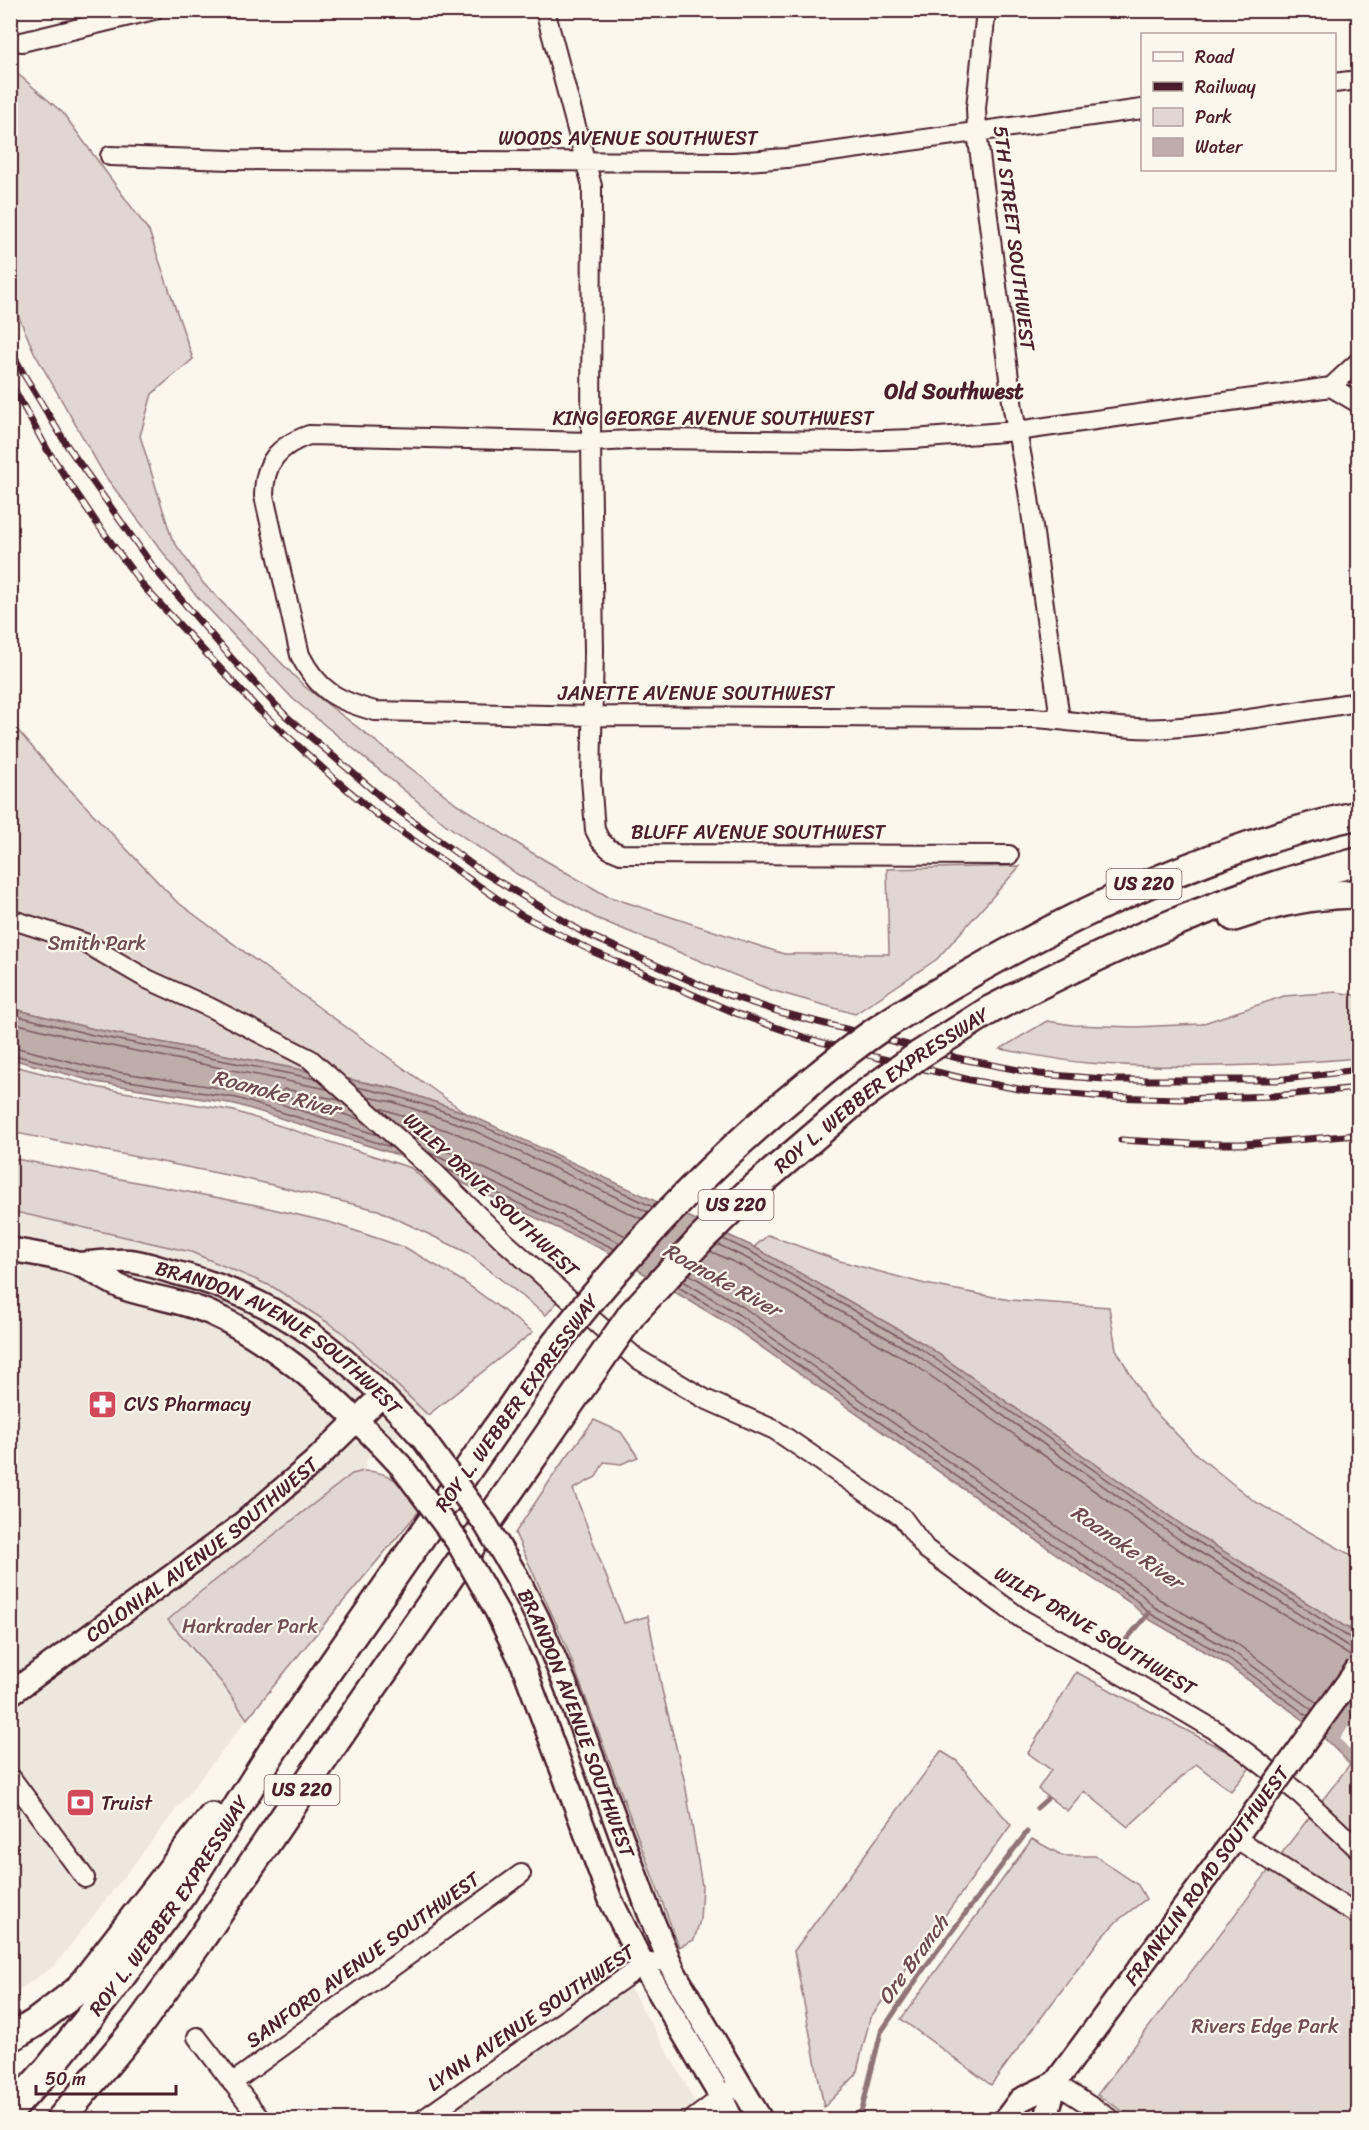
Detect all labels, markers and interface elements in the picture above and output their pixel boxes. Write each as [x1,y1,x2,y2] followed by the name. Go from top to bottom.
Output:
[1141,33,1336,171] legend
[1195,41,1235,73] text: Road
[1195,71,1257,103] text: Railway
[1195,101,1232,133] text: Park
[498,121,759,156] street label: WOODS AVENUE SOUTHWEST
[983,123,1045,354] street label: 5TH STREET SOUTHWEST
[1195,131,1244,163] text: Water
[884,372,1024,411] district label: Old Southwest
[552,401,875,436] street label: KING GEORGE AVENUE SOUTHWEST
[557,676,835,711] street label: JANETTE AVENUE SOUTHWEST
[631,815,886,850] street label: BLUFF AVENUE SOUTHWEST
[1106,869,1182,899] road number: US 220
[48,926,147,961] park label: Smith Park
[765,997,997,1182] street label: ROY L. WEBBER EXPRESSWAY
[208,1058,348,1129] water label: Roanoke River
[395,1104,588,1287] street label: WILEY DRIVE SOUTHWEST
[698,1190,774,1220] road number: US 220
[656,1232,792,1330] water label: Roanoke River
[151,1250,412,1425] street label: BRANDON AVENUE SOUTHWEST
[426,1286,609,1520] street label: ROY L. WEBBER EXPRESSWAY
[124,1387,251,1422] place label: CVS Pharmacy
[87,1388,119,1420] pharmacy icon: CVS Pharmacy
[77,1447,327,1652] street label: COLONIAL AVENUE SOUTHWEST
[1063,1494,1195,1602] water label: Roanoke River
[987,1557,1204,1706] street label: WILEY DRIVE SOUTHWEST
[508,1582,646,1864] street label: BRANDON AVENUE SOUTHWEST
[182,1609,318,1644] park label: Harkrader Park
[1115,1758,1300,1993] street label: FRANKLIN ROAD SOUTHWEST
[264,1775,340,1805] road number: US 220
[101,1786,153,1821] place label: Truist
[64,1787,96,1819] bank icon: Truist
[79,1787,258,2024] street label: ROY L. WEBBER EXPRESSWAY
[238,1861,489,2057] street label: SANFORD AVENUE SOUTHWEST
[867,1905,960,2013] water label: Ore Branch
[420,1935,643,2101] street label: LYNN AVENUE SOUTHWEST
[1191,2009,1339,2044] park label: Rivers Edge Park
[36,2058,176,2096] scale bar
[45,2063,86,2095] text: 50 m

